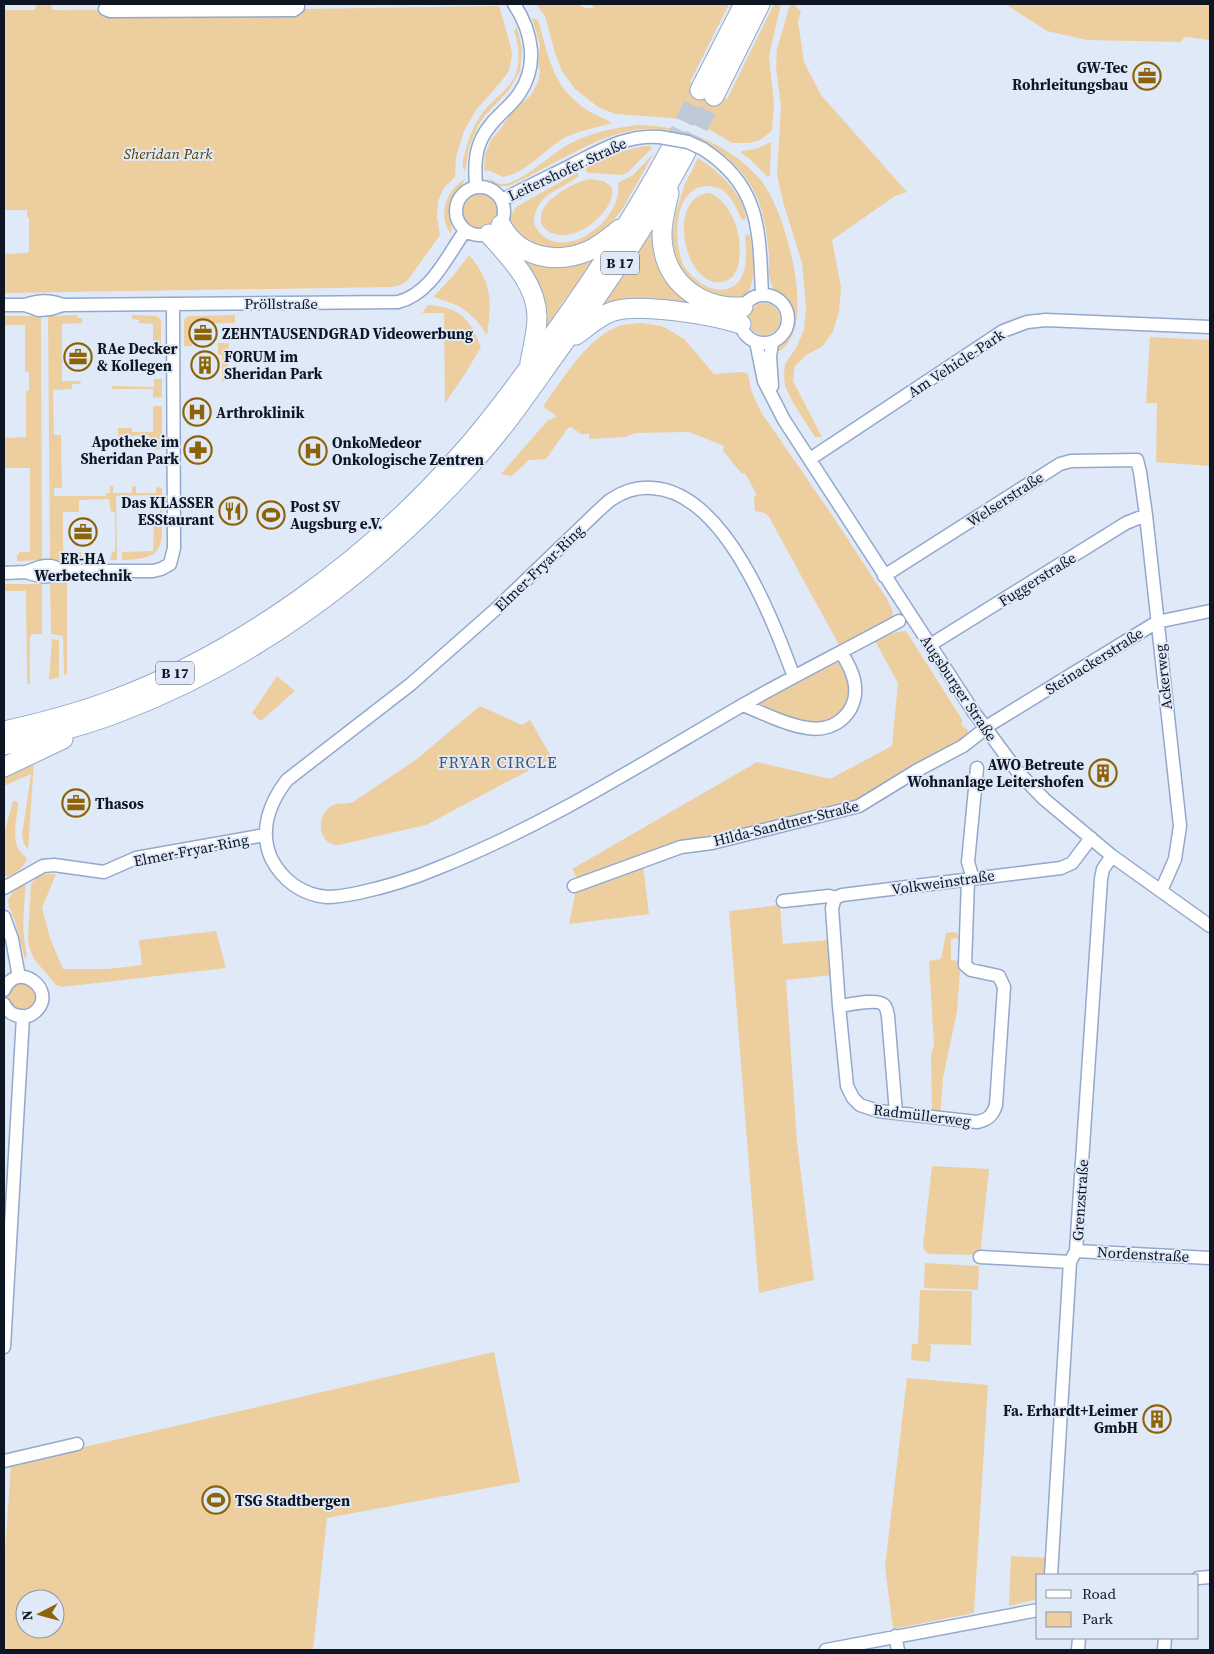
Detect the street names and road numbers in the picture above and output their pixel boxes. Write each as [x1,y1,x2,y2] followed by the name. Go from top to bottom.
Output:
[504,132,630,206] street label: Leitershofer Straße
[601,252,639,274] road number: B 17
[244,293,318,314] street label: Pröllstraße
[904,323,1009,402] street label: Am Vehicle-Park
[963,466,1048,532] street label: Welserstraße
[490,520,588,616] street label: Elmer-Fryar-Ring
[994,547,1080,611] street label: Fuggerstraße
[1041,622,1147,700] street label: Steinackerstraße
[916,631,1002,745] street label: Augsburger Straße
[1149,643,1177,711] street label: Ackerweg
[156,661,194,684] road number: B 17
[711,795,861,851] street label: Hilda-Sandtner-Straße
[132,829,251,871] street label: Elmer-Fryar-Ring
[890,864,996,900] street label: Volkweinstraße
[872,1099,972,1131] street label: Radmüllerweg
[1067,1158,1093,1242] street label: Grenzstraße
[1096,1241,1190,1267] street label: Nordenstraße

